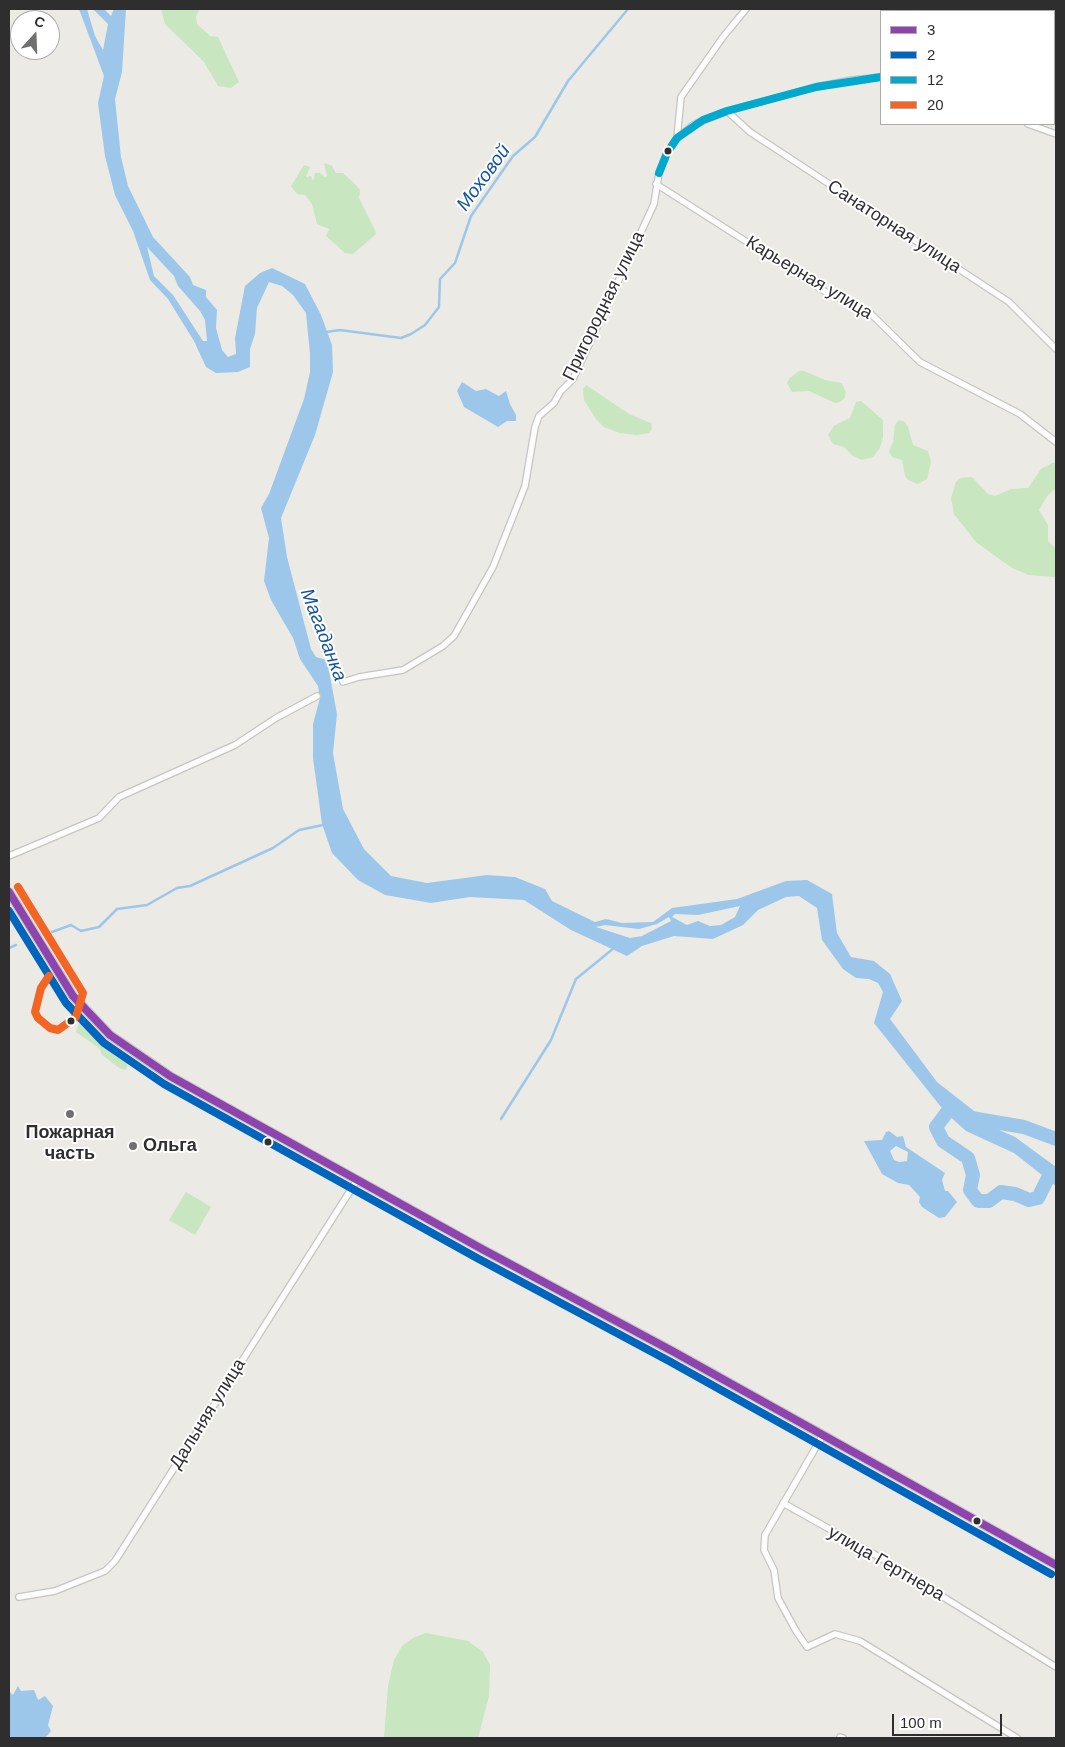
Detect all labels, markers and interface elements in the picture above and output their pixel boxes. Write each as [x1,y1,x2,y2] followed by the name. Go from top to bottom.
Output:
[10,10,60,60] north arrow
[880,10,1055,125] legend
[32,13,47,31] text: С
[927,21,935,38] text: 3
[927,46,935,63] text: 2
[927,71,944,88] text: 12
[927,96,944,113] text: 20
[452,140,516,216] water label: Моховой
[663,146,673,156] unlabelled marker
[823,176,965,278] street label: Санаторная улица
[558,228,650,384] street label: Пригородная улица
[742,232,876,324] street label: Карьерная улица
[295,585,351,685] water label: Магаданка
[66,1016,76,1026] unlabelled marker
[64,1108,76,1120] marker: Пожарная часть
[25,1122,115,1164] place label: Пожарная часть
[143,1135,197,1157] place label: Ольга
[263,1137,273,1147] unlabelled marker
[127,1140,139,1152] marker: Ольга
[165,1355,251,1473] street label: Дальняя улица
[972,1516,982,1526] unlabelled marker
[824,1522,948,1606] street label: улица Гертнера
[895,1704,1005,1736] scale bar
[900,1714,942,1731] text: 100 m

